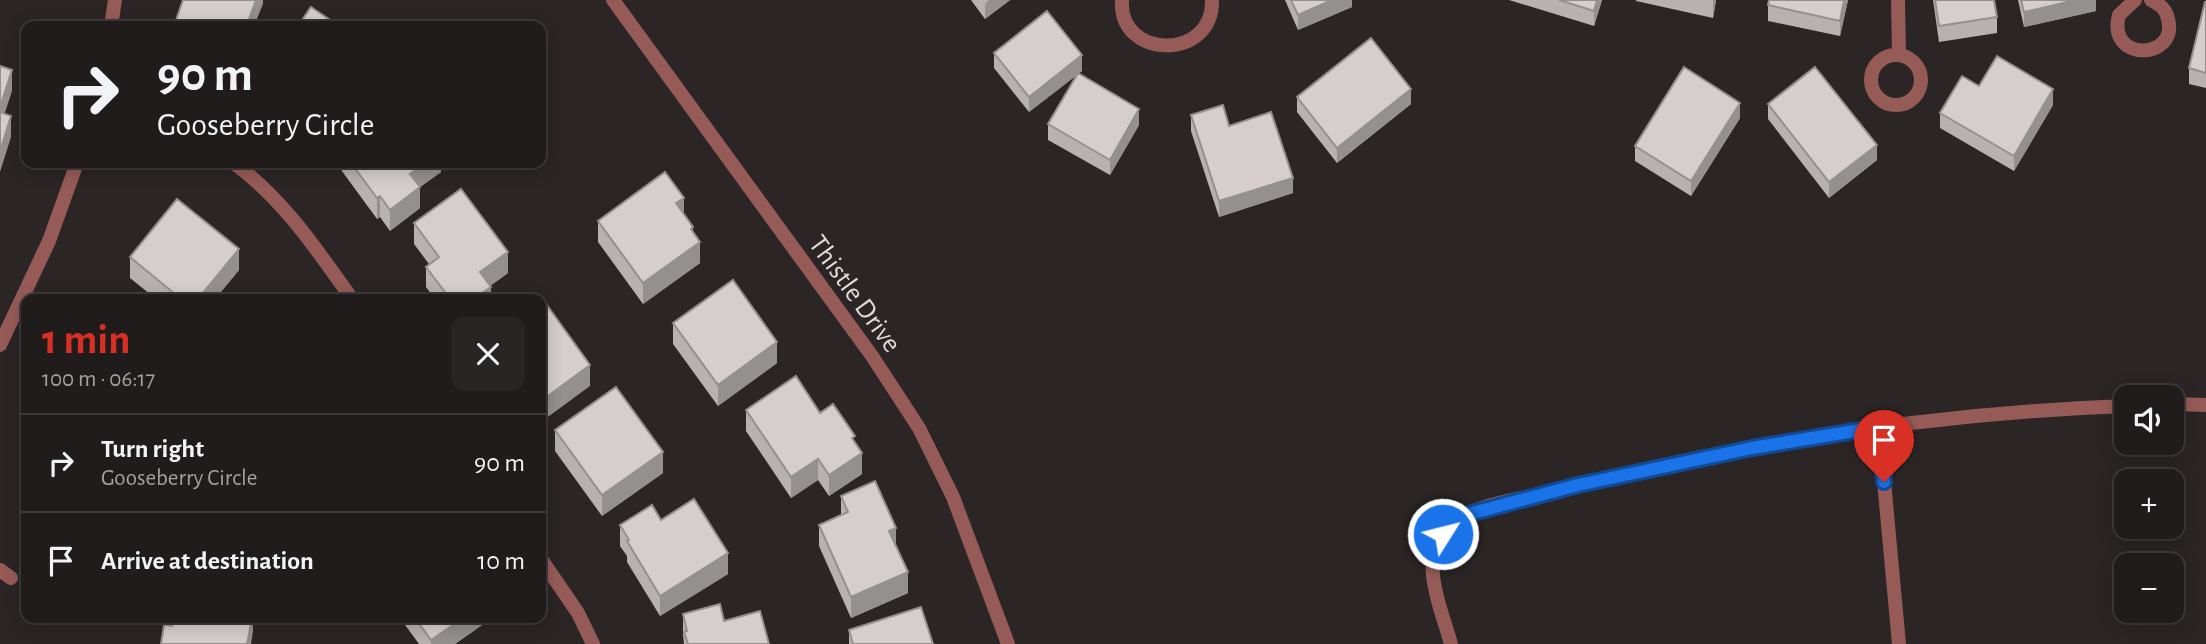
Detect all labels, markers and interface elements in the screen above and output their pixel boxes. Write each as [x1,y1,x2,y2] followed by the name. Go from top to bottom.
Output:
[42,49,133,140] icon: right
[157,51,253,100] text: 90 m
[157,109,374,141] text: Gooseberry Circle
[803,231,906,358] street label: Thistle Drive
[451,317,525,391] button: close
[42,319,131,361] text: 1 min
[42,368,155,391] text: 100 m · 06:17
[2114,385,2184,623] map controls
[2114,385,2184,455] button: sound
[1854,410,1914,482] pin
[1865,421,1903,459] icon: arrive
[101,436,204,462] text: Turn right
[42,444,80,482] icon: right
[474,450,525,476] text: 90 m
[101,467,257,490] text: Gooseberry Circle
[2114,469,2184,539] button: +
[1406,497,1480,571] position arrow
[42,542,80,580] icon: arrive
[101,548,314,574] text: Arrive at destination
[477,548,525,574] text: 10 m
[2114,553,2184,623] button: −

